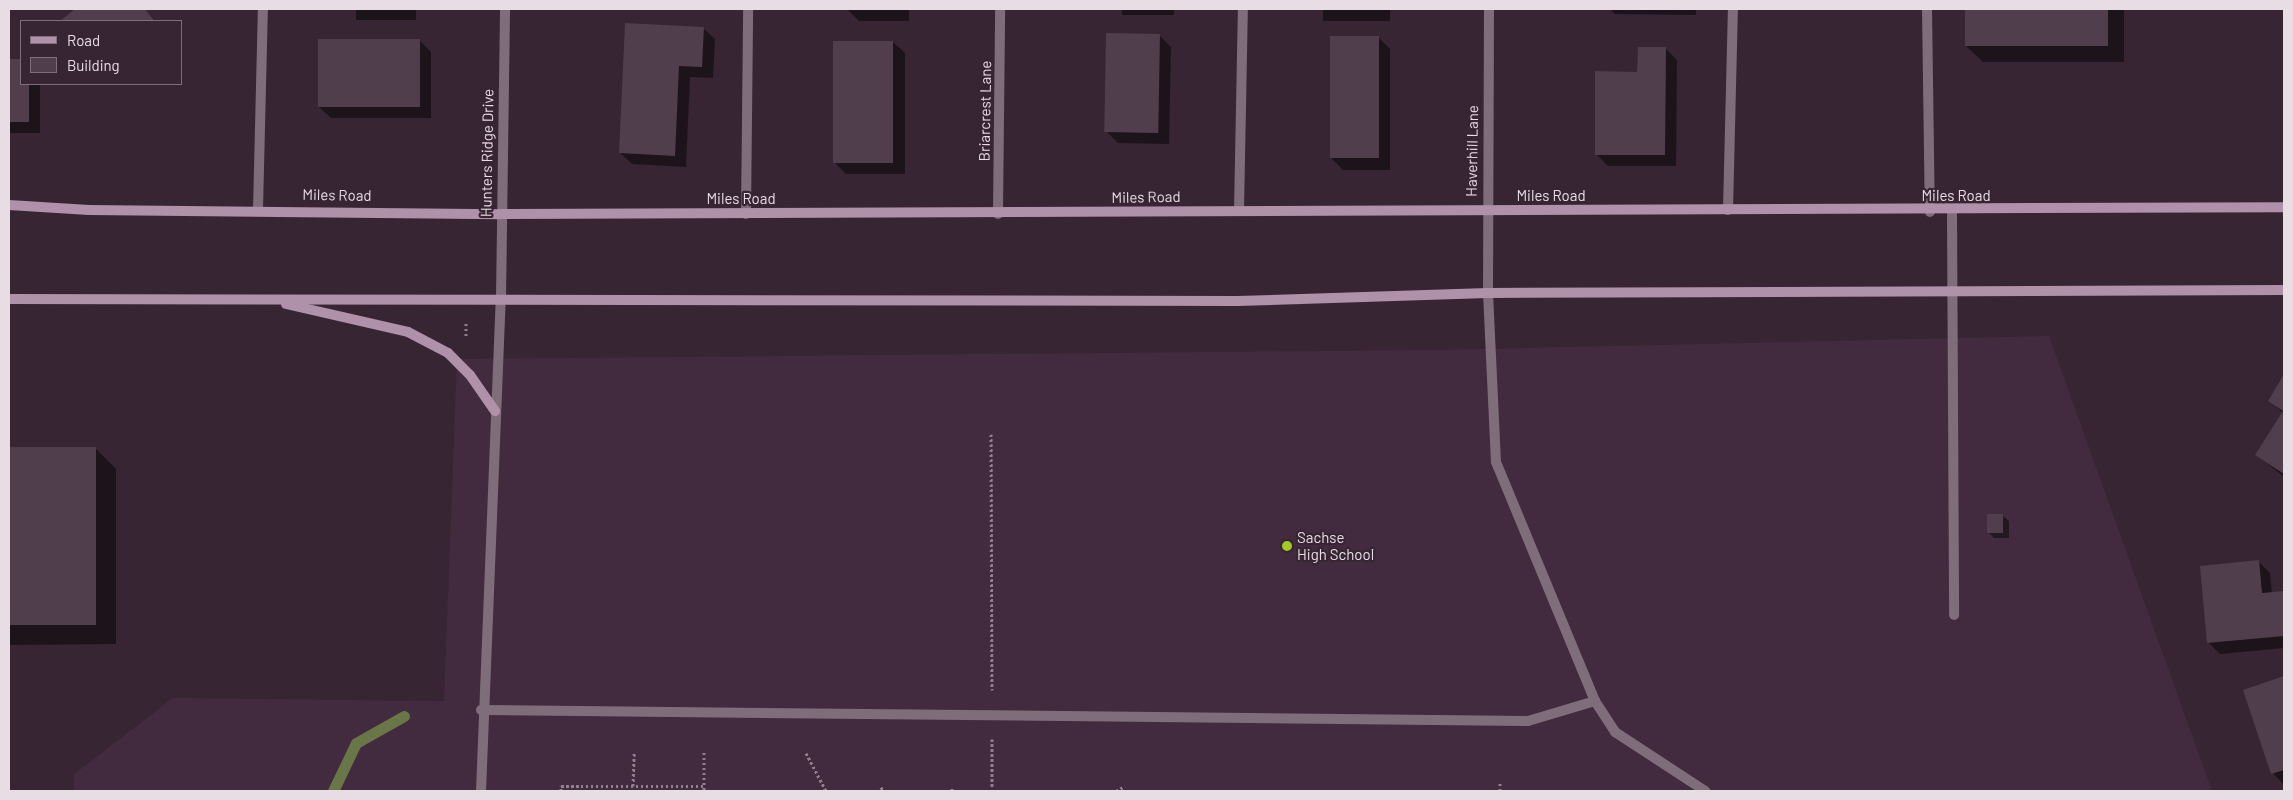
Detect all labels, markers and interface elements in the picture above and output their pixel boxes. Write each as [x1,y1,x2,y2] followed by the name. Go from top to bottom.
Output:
[20,20,182,85] legend
[67,31,100,49] text: Road
[67,56,120,74] text: Building
[975,61,995,161] street label: Briarcrest Lane
[477,89,497,217] street label: Hunters Ridge Drive
[1462,105,1482,197] street label: Haverhill Lane
[302,185,372,205] street label: Miles Road
[1111,187,1181,207] street label: Miles Road
[1516,187,1586,205] street label: Miles Road
[1921,187,1991,205] street label: Miles Road
[706,190,776,208] street label: Miles Road
[1297,528,1374,563] place label: Sachse High School
[1281,540,1293,552] marker: Sachse High School

